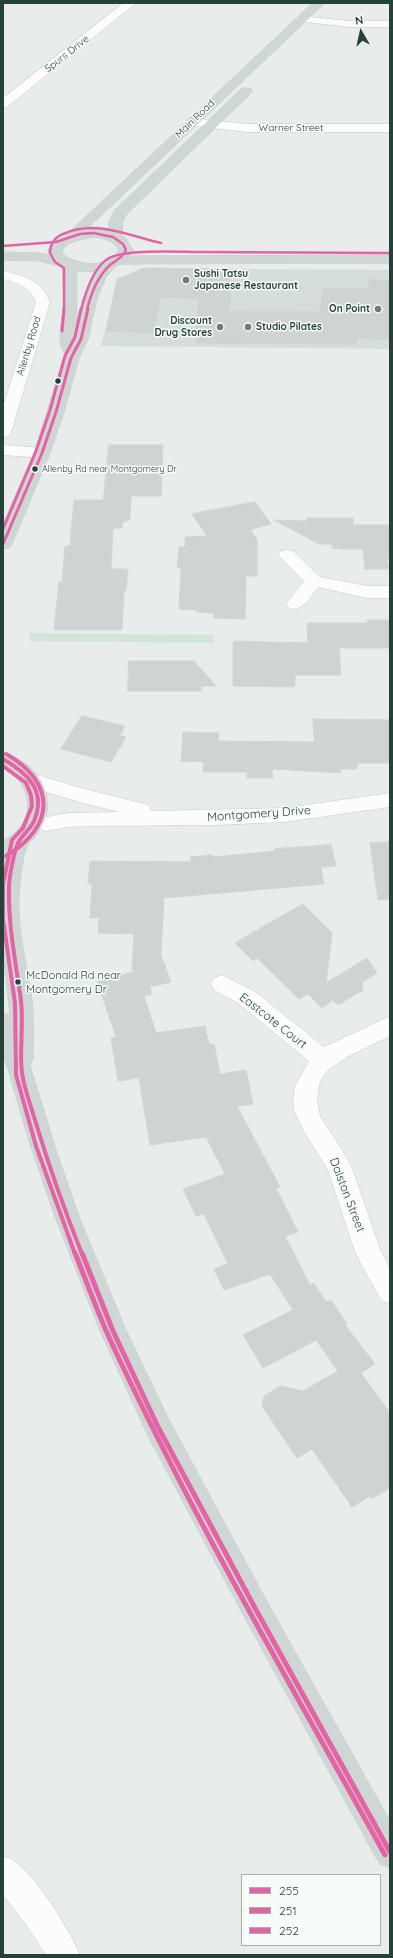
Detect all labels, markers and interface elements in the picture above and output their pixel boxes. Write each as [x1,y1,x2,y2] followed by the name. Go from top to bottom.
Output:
[341,12,381,52] north arrow
[354,13,364,28] text: N
[43,33,91,75] street label: Spurs Drive
[173,97,217,141] street label: Main Road
[259,122,323,134] street label: Warner Street
[194,268,298,292] place label: Sushi Tatsu Japanese Restaurant
[181,275,191,285] marker: Sushi Tatsu Japanese Restaurant
[329,303,370,315] place label: On Point
[373,304,383,314] marker: On Point
[14,315,44,377] street label: Allenby Road
[154,315,212,338] place label: Discount Drug Stores
[256,321,322,333] place label: Studio Pilates
[215,322,225,332] marker: Discount Drug Stores
[243,322,253,332] marker: Studio Pilates
[53,376,63,386] unlabelled marker
[30,464,40,474] marker: Allenby Rd near Montgomery Dr
[42,464,177,474] place label: Allenby Rd near Montgomery Dr
[207,803,311,825] street label: Montgomery Drive
[26,969,121,995] place label: McDonald Rd near Montgomery Dr
[13,977,23,987] marker: McDonald Rd near Montgomery Dr
[236,990,310,1052] street label: Eastcote Court
[326,1156,368,1234] street label: Dalston Street
[241,1874,381,1946] legend
[279,1883,299,1898] text: 255
[279,1903,297,1918] text: 251
[279,1923,299,1938] text: 252

